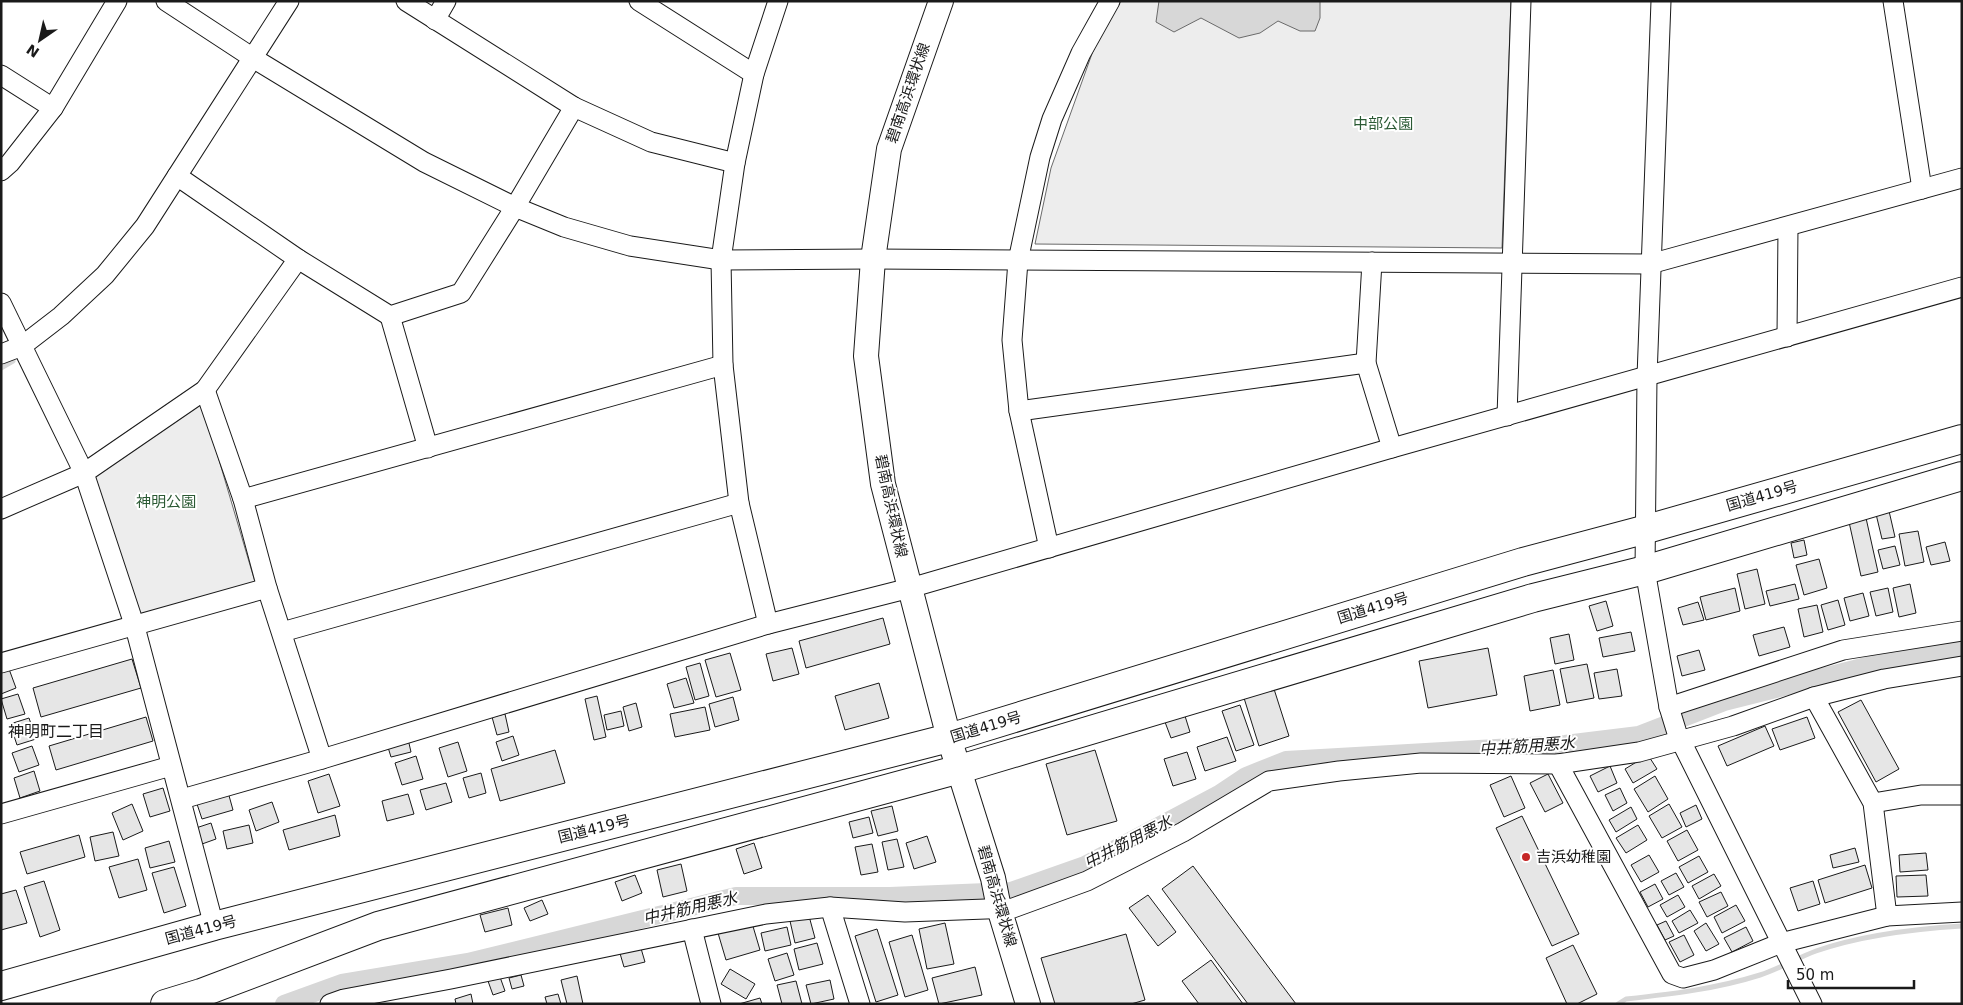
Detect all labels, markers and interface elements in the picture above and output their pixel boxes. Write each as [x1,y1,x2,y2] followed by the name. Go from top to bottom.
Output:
[15,15,65,65] north arrow
[882,40,934,146] street label: 碧南高浜環状線
[23,41,42,61] text: N
[1353,115,1413,133] park label: 中部公園
[871,453,911,559] street label: 碧南高浜環状線
[1724,477,1800,515] street label: 国道419号
[136,493,196,511] park label: 神明公園
[1335,589,1411,627] street label: 国道419号
[948,708,1024,746] street label: 国道419号
[8,722,104,741] district label: 神明町二丁目
[1478,733,1578,759] water label: 中井筋用悪水
[556,811,632,847] street label: 国道419号
[1081,811,1177,872] water label: 中井筋用悪水
[974,843,1020,949] street label: 碧南高浜環状線
[1536,848,1611,866] place label: 吉浜幼稚園
[1520,851,1532,863] marker: 吉浜幼稚園
[641,887,741,928] water label: 中井筋用悪水
[163,912,239,948] street label: 国道419号
[1788,958,1914,990] scale bar
[1796,966,1834,984] text: 50 m

